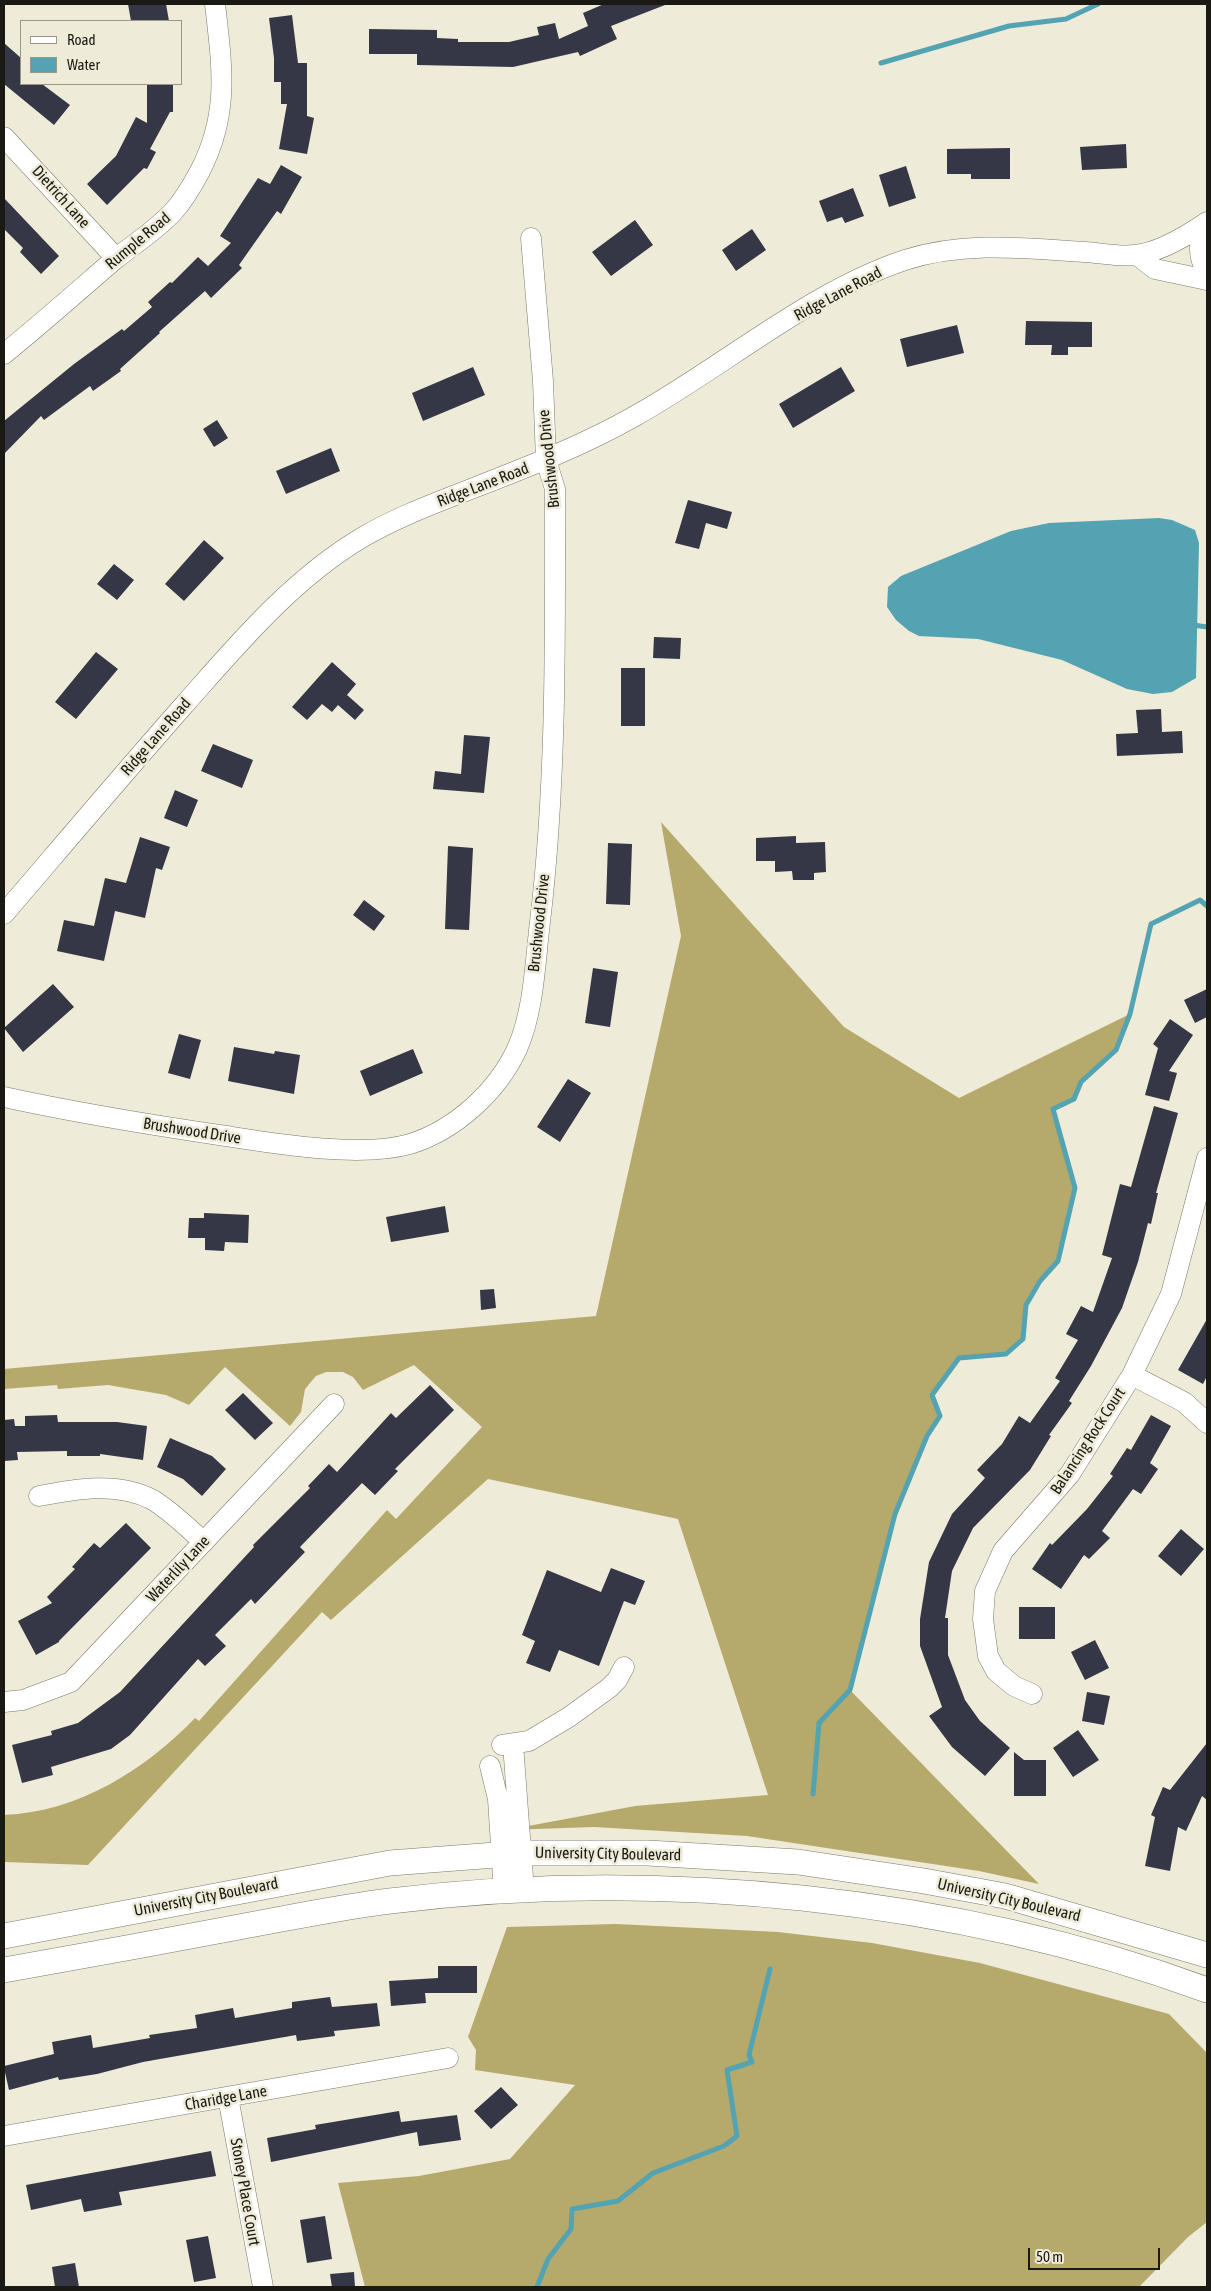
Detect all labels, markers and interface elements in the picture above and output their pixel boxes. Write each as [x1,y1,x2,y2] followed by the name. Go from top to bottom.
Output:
[20,20,182,85] legend
[67,31,96,48] text: Road
[67,56,100,73] text: Water
[28,162,94,232] street label: Dietrich Lane
[102,208,174,274] street label: Rumple Road
[791,263,885,325] street label: Ridge Lane Road
[534,409,564,509] street label: Brushwood Drive
[434,459,532,511] street label: Ridge Lane Road
[117,694,195,780] street label: Ridge Lane Road
[524,873,554,973] street label: Brushwood Drive
[142,1114,242,1148] street label: Brushwood Drive
[1046,1384,1130,1498] street label: Balancing Rock Court
[142,1532,214,1606] street label: Waterlily Lane
[535,1843,681,1865] street label: University City Boulevard
[132,1874,280,1920] street label: University City Boulevard
[935,1874,1083,1926] street label: University City Boulevard
[183,2081,269,2115] street label: Charidge Lane
[226,2137,264,2247] street label: Stoney Place Court
[1031,2238,1164,2270] scale bar
[1036,2248,1063,2265] text: 50 m

